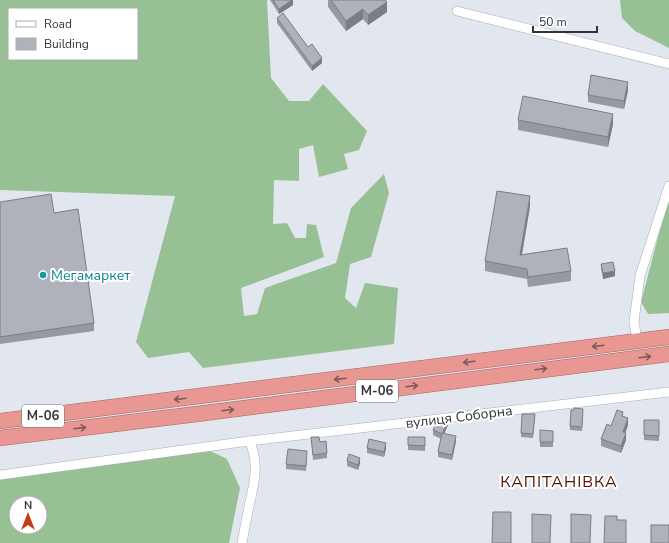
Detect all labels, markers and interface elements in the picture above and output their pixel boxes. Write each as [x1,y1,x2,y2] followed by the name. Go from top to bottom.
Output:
[8,8,138,60] legend
[533,8,597,34] scale bar
[539,14,567,30] text: 50 m
[44,16,72,32] text: Road
[44,36,89,52] text: Building
[51,266,131,285] place label: Мегамаркет
[38,270,48,280] marker: Мегамаркет
[592,342,605,350] one-way arrow
[638,353,651,360] one-way arrow
[463,359,476,366] one-way arrow
[534,366,547,373] one-way arrow
[334,375,347,383] one-way arrow
[356,380,398,402] road number: М-06
[405,382,418,390] one-way arrow
[174,395,187,403] one-way arrow
[405,401,513,433] street label: вулиця Соборна
[22,405,64,427] road number: М-06
[221,406,234,414] one-way arrow
[73,424,86,432] one-way arrow
[500,471,618,493] district label: КАПІТАНІВКА
[8,495,48,535] north arrow
[24,498,32,513] text: N

